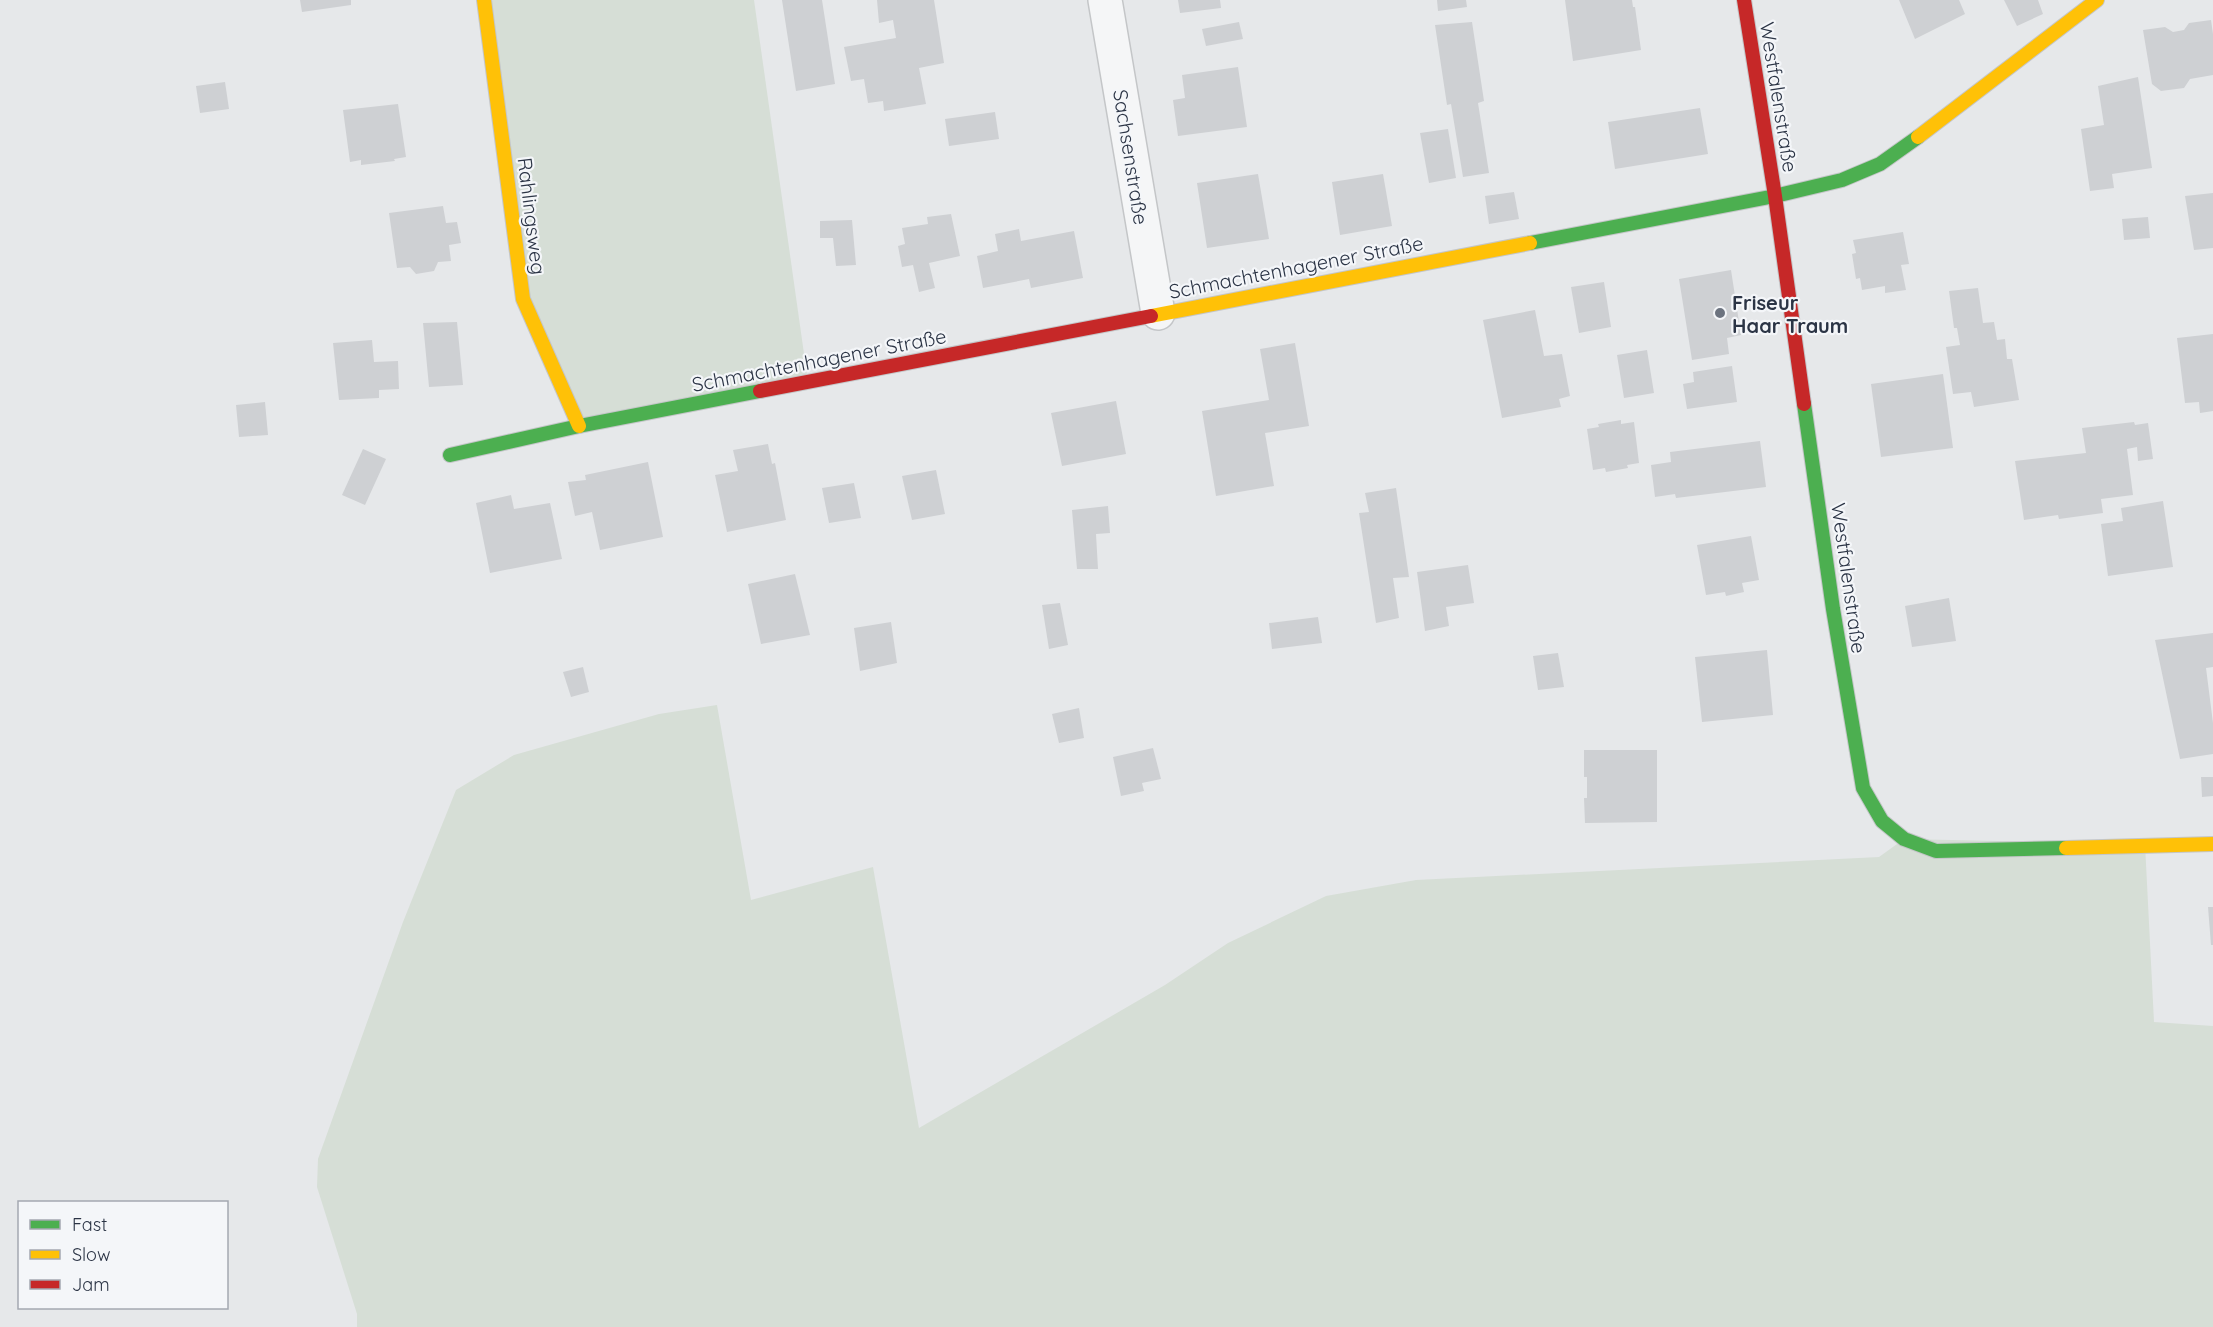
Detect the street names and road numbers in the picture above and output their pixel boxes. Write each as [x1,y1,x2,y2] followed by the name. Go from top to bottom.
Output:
[1755,20,1803,174] street label: Westfalenstraße
[1108,88,1154,226] street label: Sachsenstraße
[512,156,552,276] street label: Rahlingsweg
[1167,230,1425,304] street label: Schmachtenhagener Straße
[690,323,948,397] street label: Schmachtenhagener Straße
[1826,501,1872,655] street label: Westfalenstraße

